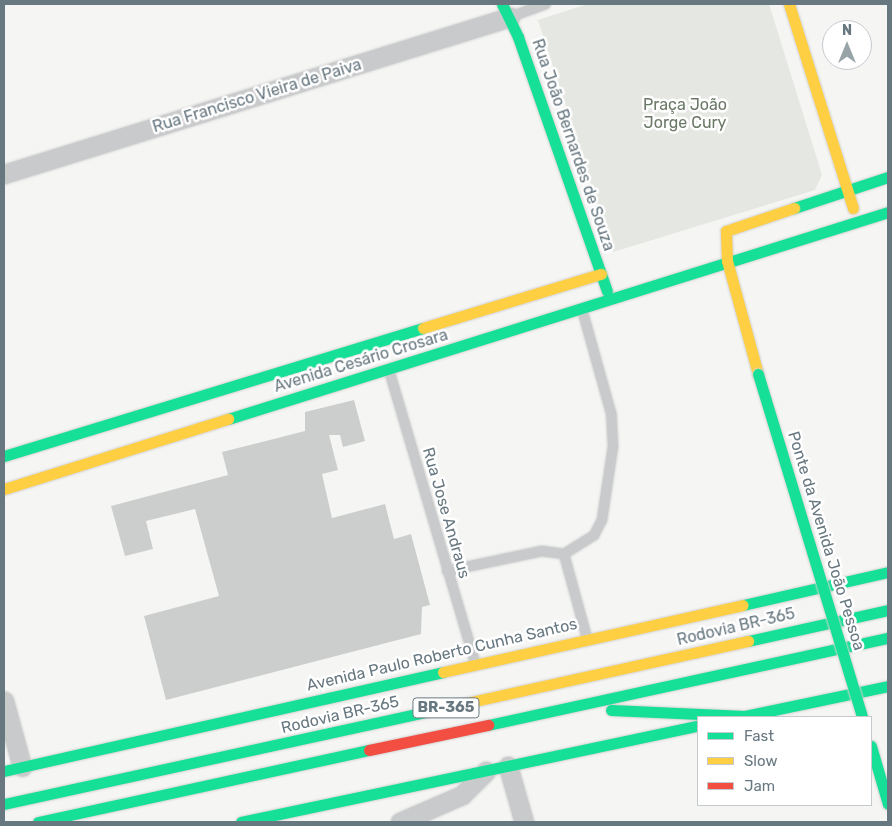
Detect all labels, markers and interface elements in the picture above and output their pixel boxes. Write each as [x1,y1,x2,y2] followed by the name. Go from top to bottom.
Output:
[822,20,872,70] north arrow
[842,22,852,39] text: N
[528,36,618,254] street label: Rua João Bernardes de Souza
[150,55,364,137] street label: Rua Francisco Vieira de Paiva
[643,95,727,133] park label: Praça João Jorge Cury
[272,325,450,397] street label: Avenida Cesário Crosara
[783,429,869,653] street label: Ponte da Avenida João Pessoa
[418,445,474,581] street label: Rua Jose Andraus
[675,604,797,650] street label: Rodovia BR-365
[305,614,579,696] street label: Avenida Paulo Roberto Cunha Santos
[279,692,401,738] street label: Rodovia BR-365
[412,696,480,720] road number: BR-365
[697,716,872,806] legend
[744,727,774,745] text: Fast
[744,752,777,770] text: Slow
[744,777,775,795] text: Jam

